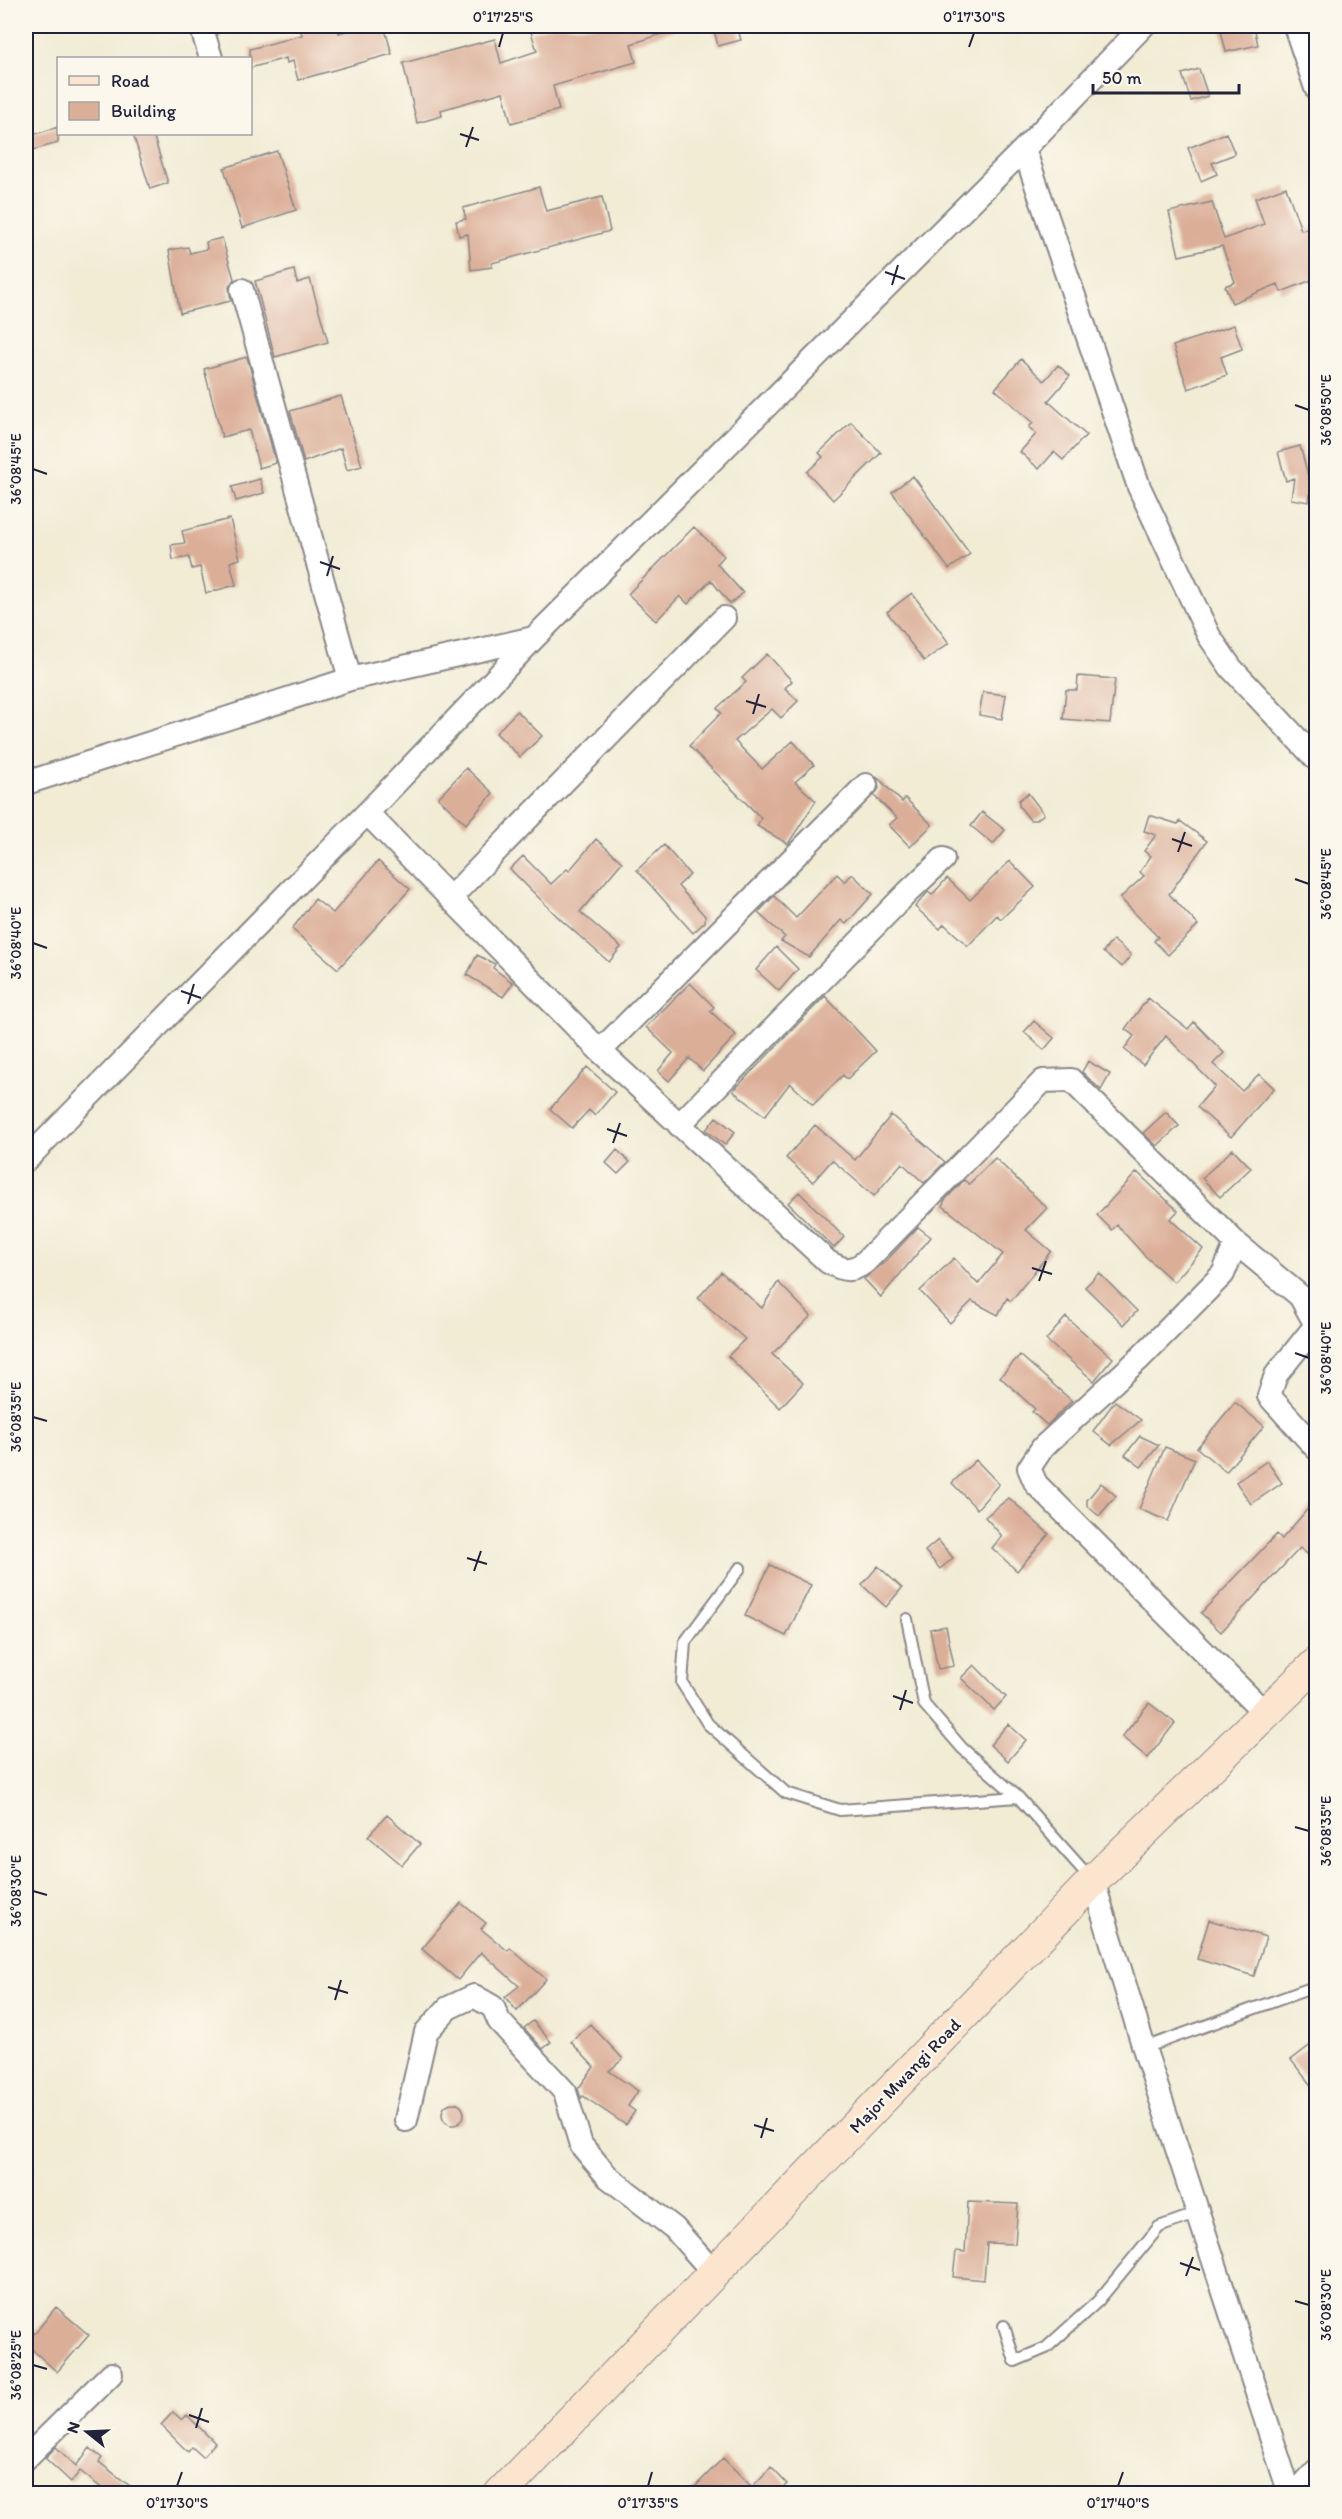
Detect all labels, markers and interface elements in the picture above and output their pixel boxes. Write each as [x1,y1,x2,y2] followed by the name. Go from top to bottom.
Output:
[473,8,533,26] text: 0°17'25"S
[943,8,1005,26] text: 0°17'30"S
[57,57,252,135] legend
[1093,57,1238,95] scale bar
[1102,67,1142,89] text: 50 m
[111,70,150,92] text: Road
[111,100,177,122] text: Building
[1317,374,1335,446] text: 36°08'50"E
[7,433,25,505] text: 36°08'45"E
[1317,848,1335,920] text: 36°08'45"E
[7,907,25,979] text: 36°08'40"E
[1317,1322,1335,1394] text: 36°08'40"E
[7,1382,25,1452] text: 36°08'35"E
[1317,1796,1335,1866] text: 36°08'35"E
[7,1855,25,1927] text: 36°08'30"E
[845,2014,966,2138] street label: Major Mwangi Road
[1317,2269,1335,2341] text: 36°08'30"E
[7,2330,25,2400] text: 36°08'25"E
[57,2402,117,2462] north arrow
[63,2419,84,2436] text: N
[146,2494,208,2512] text: 0°17'30"S
[618,2494,678,2512] text: 0°17'35"S
[1086,2494,1150,2512] text: 0°17'40"S

